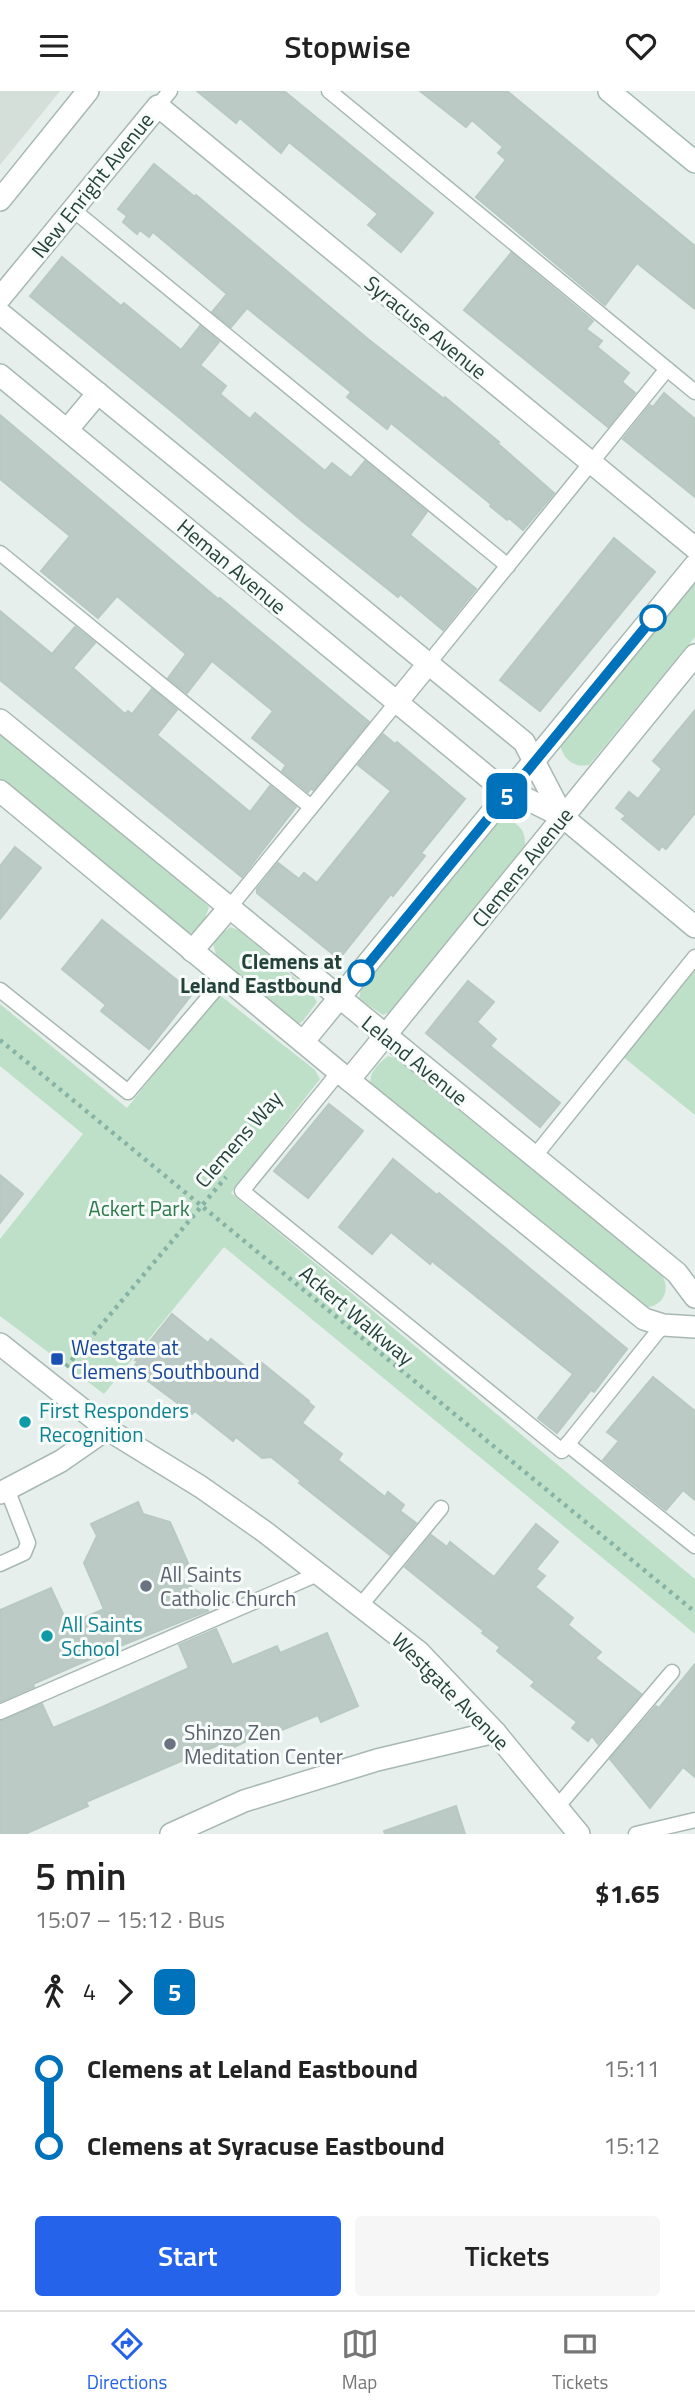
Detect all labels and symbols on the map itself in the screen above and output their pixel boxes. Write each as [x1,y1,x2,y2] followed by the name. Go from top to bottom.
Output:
[23,105,161,265] street label: New Enright Avenue
[358,267,494,387] street label: Syracuse Avenue
[170,511,294,621] street label: Heman Avenue
[640,605,666,631] unlabelled marker
[484,773,530,819] line badge: 5
[464,800,580,934] street label: Clemens Avenue
[180,945,342,1001] place label: Clemens at Leland Eastbound
[348,960,374,986] marker: Clemens at Leland Eastbound
[355,1007,475,1113] street label: Leland Avenue
[187,1083,289,1195] street label: Clemens Way
[88,1192,190,1224] park label: Ackert Park
[293,1257,421,1373] street label: Ackert Walkway
[71,1331,260,1387] place label: Westgate at Clemens Southbound
[49,1351,65,1367] marker: Westgate at Clemens Southbound
[39,1394,189,1450] place label: First Responders Recognition
[17,1414,33,1430] marker: First Responders Recognition
[160,1558,296,1614] place label: All Saints Catholic Church
[138,1578,154,1594] marker: All Saints Catholic Church
[61,1608,143,1664] place label: All Saints School
[385,1625,517,1757] street label: Westgate Avenue
[39,1628,55,1644] marker: All Saints School
[184,1716,343,1772] place label: Shinzo Zen Meditation Center
[162,1736,178,1752] marker: Shinzo Zen Meditation Center

